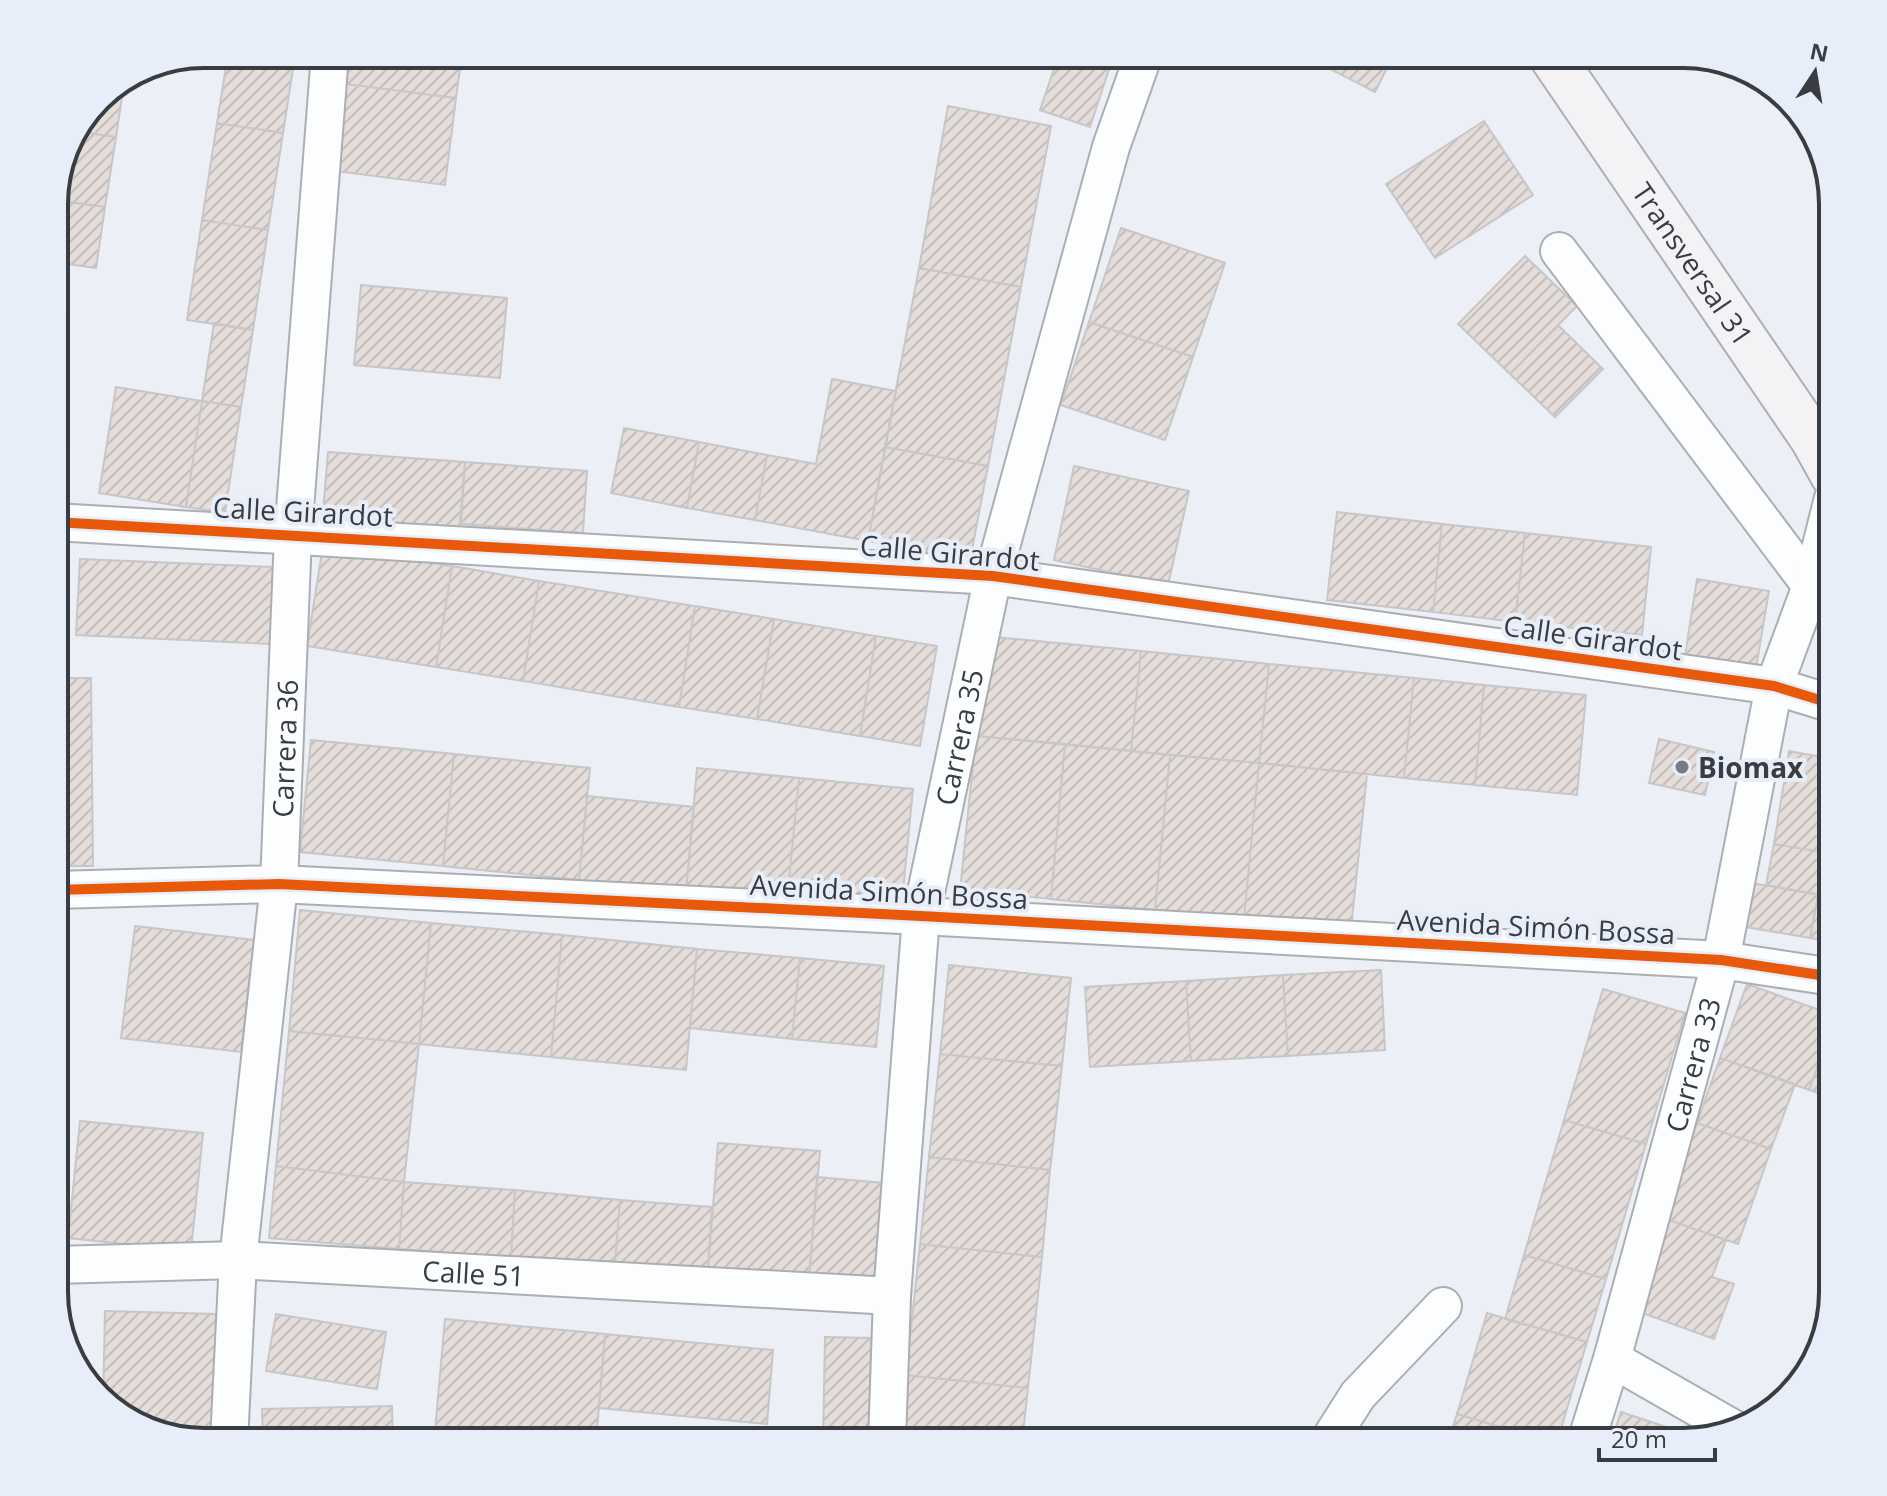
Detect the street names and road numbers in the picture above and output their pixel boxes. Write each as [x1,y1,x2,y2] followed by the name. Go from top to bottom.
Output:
[1624,175,1762,353] street label: Transversal 31
[212,487,394,535] street label: Calle Girardot
[859,525,1041,579] street label: Calle Girardot
[1501,606,1685,668] street label: Calle Girardot
[926,666,992,809] street label: Carrera 35
[263,679,306,818] street label: Carrera 36
[749,865,1029,917] street label: Avenida Simón Bossa
[1396,900,1676,952] street label: Avenida Simón Bossa
[1656,993,1729,1136] street label: Carrera 33
[421,1251,526,1295] street label: Calle 51

